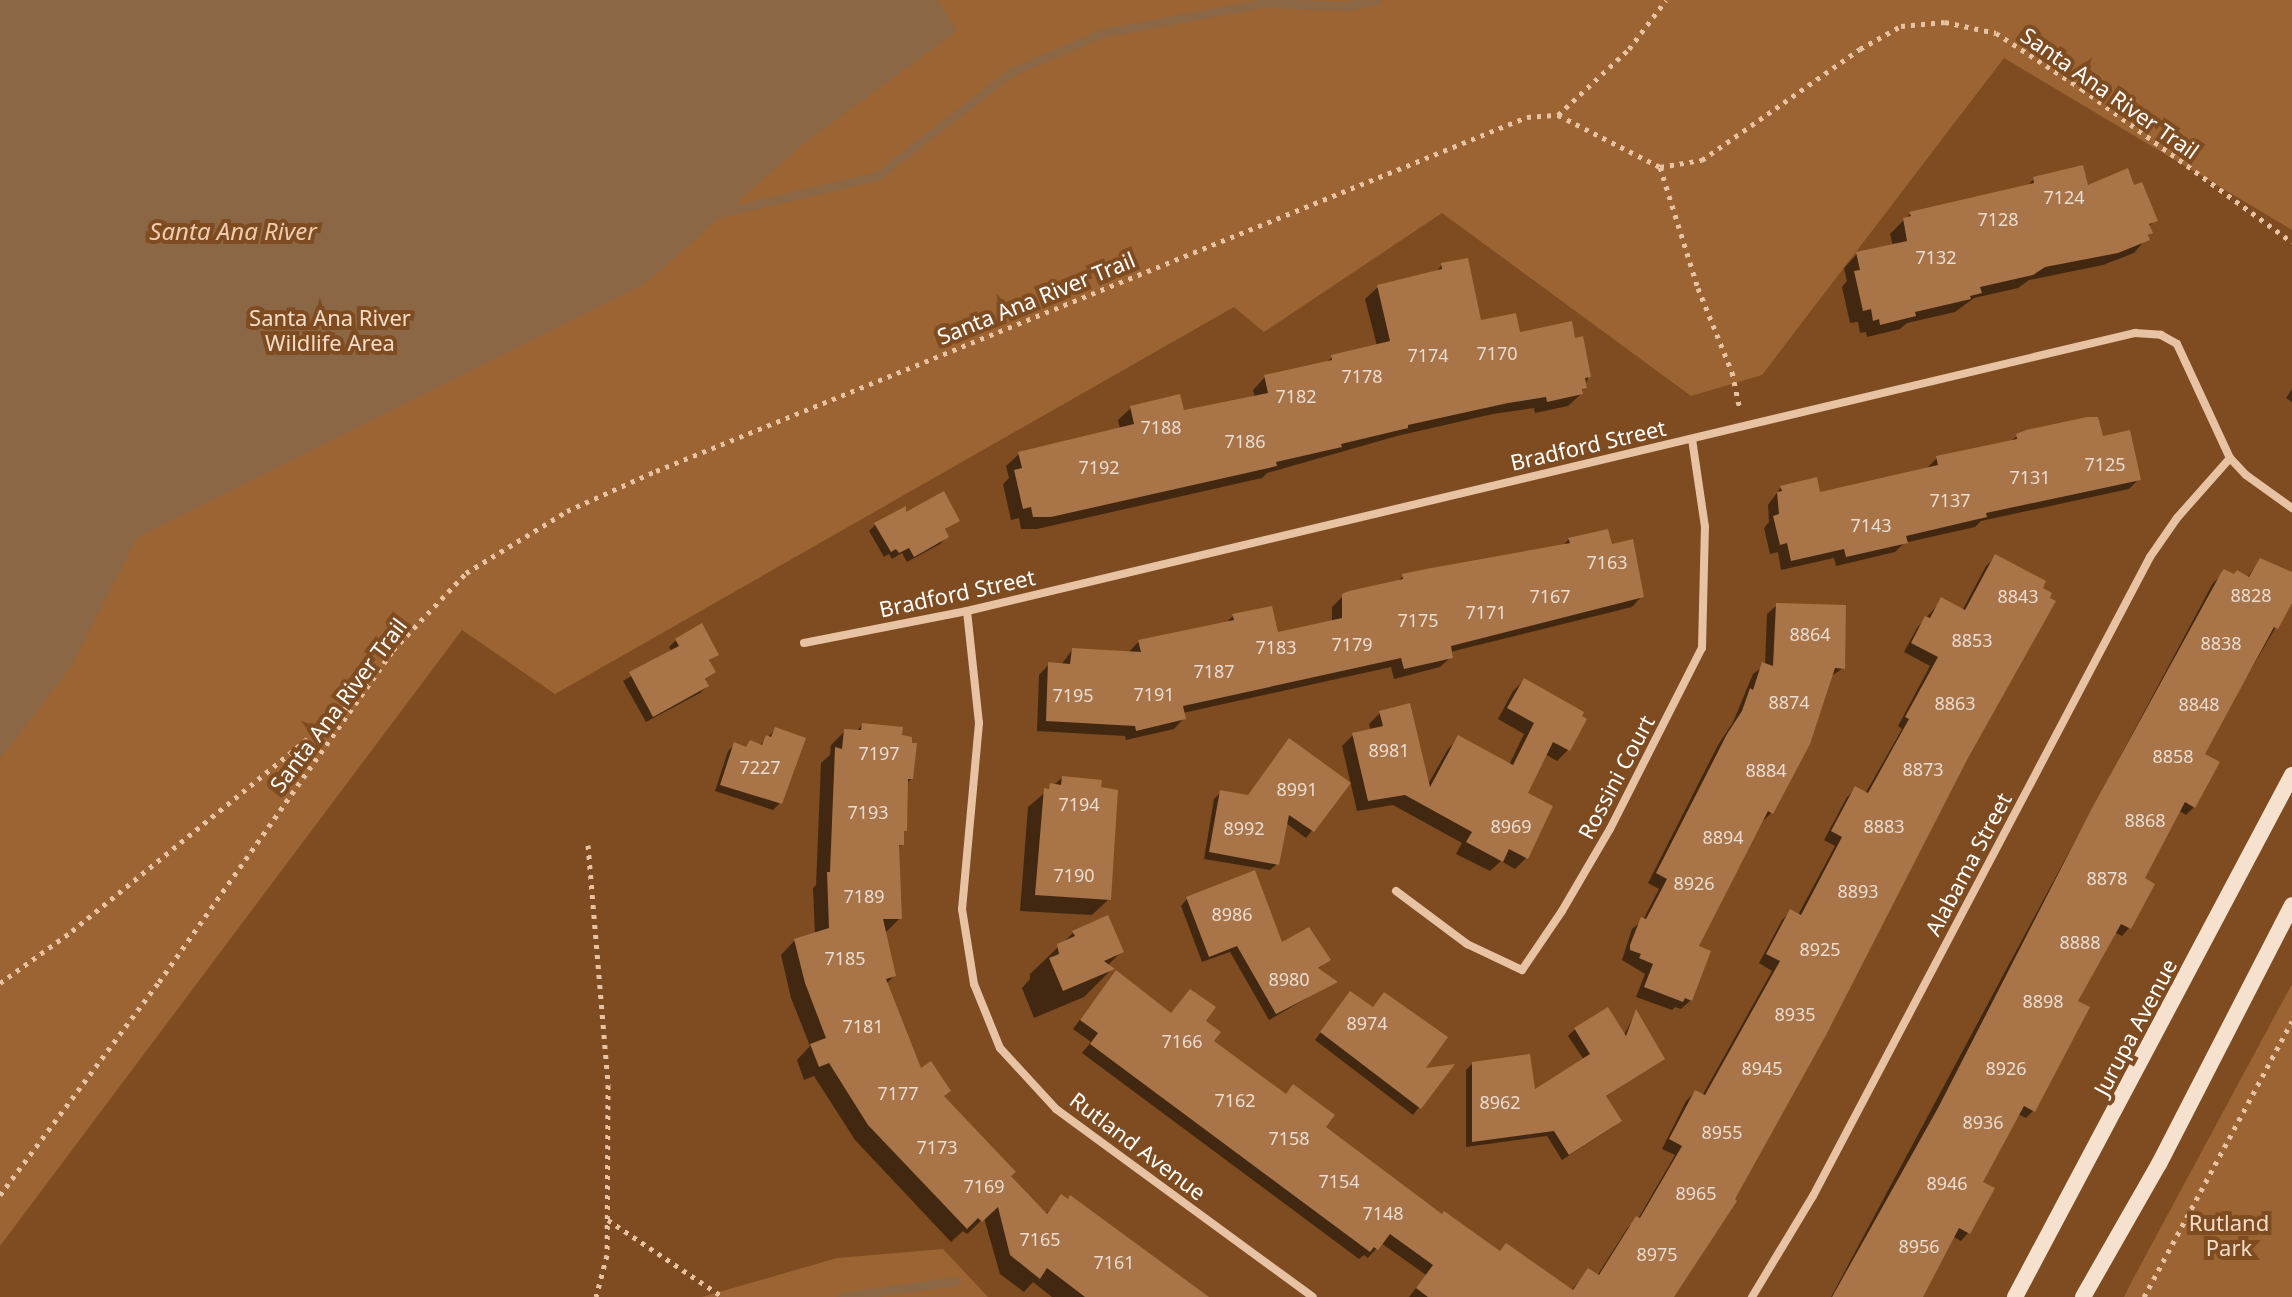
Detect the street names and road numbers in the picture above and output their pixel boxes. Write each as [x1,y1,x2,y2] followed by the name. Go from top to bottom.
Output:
[2016,22,2204,164] street label: Santa Ana River Trail
[933,246,1139,350] street label: Santa Ana River Trail
[1508,414,1668,476] street label: Bradford Street
[876,564,1038,622] street label: Bradford Street
[264,613,412,797] street label: Santa Ana River Trail
[1572,711,1660,843] street label: Rossini Court
[1919,788,2017,940] street label: Alabama Street
[2088,954,2182,1100] street label: Jurupa Avenue
[1065,1086,1211,1206] street label: Rutland Avenue

